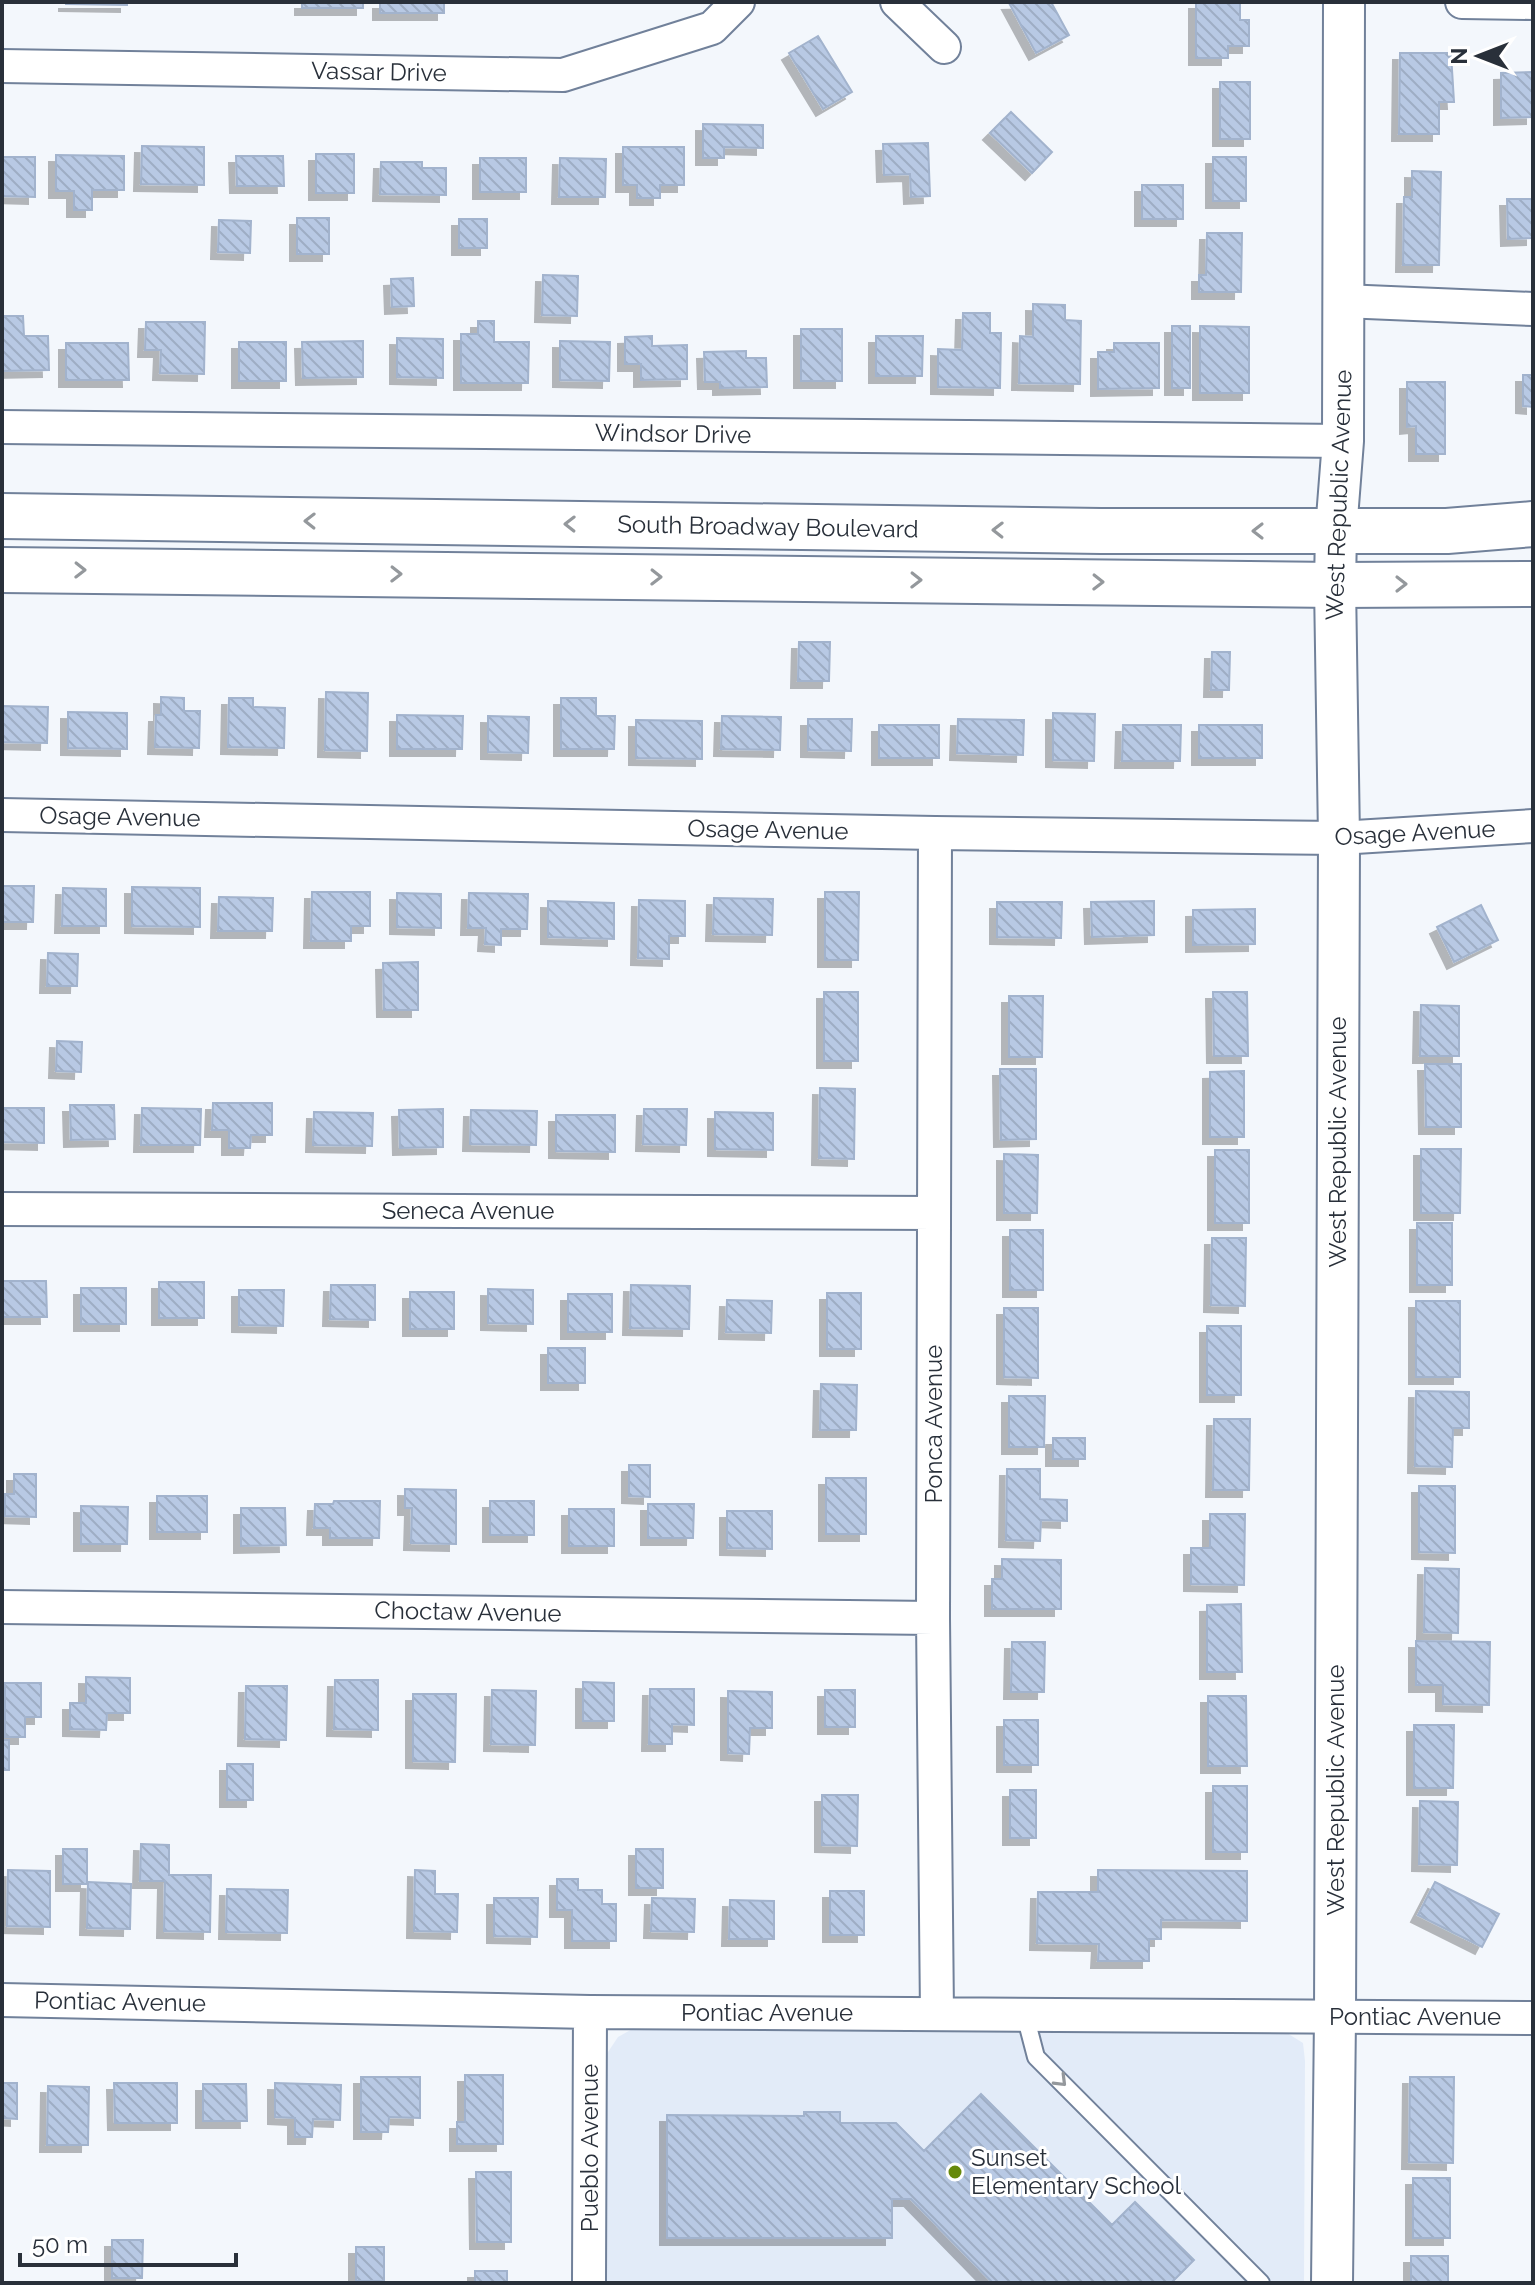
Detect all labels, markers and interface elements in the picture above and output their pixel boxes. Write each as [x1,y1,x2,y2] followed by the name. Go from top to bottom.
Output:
[1439,16,1519,96] north arrow
[1446,48,1472,64] text: N
[311,56,447,87] street label: Vassar Drive
[1320,369,1357,621] street label: West Republic Avenue
[595,418,751,449] street label: Windsor Drive
[617,509,919,544] street label: South Broadway Boulevard
[303,512,316,529] one-way arrow
[563,515,576,533] one-way arrow
[991,521,1004,539] one-way arrow
[1251,522,1264,540] one-way arrow
[74,562,87,579] one-way arrow
[390,565,403,583] one-way arrow
[650,568,663,586] one-way arrow
[910,571,923,589] one-way arrow
[1092,573,1105,591] one-way arrow
[1395,575,1408,593] one-way arrow
[39,801,201,832] street label: Osage Avenue
[687,814,849,845] street label: Osage Avenue
[1334,814,1496,851] street label: Osage Avenue
[1323,1016,1352,1268] street label: West Republic Avenue
[382,1196,554,1225] street label: Seneca Avenue
[919,1345,948,1503] street label: Ponca Avenue
[374,1595,562,1628] street label: Choctaw Avenue
[1321,1664,1350,1916] street label: West Republic Avenue
[34,1986,206,2017] street label: Pontiac Avenue
[681,1998,853,2027] street label: Pontiac Avenue
[1329,2002,1501,2031] street label: Pontiac Avenue
[575,2064,604,2232] street label: Pueblo Avenue
[1052,2072,1066,2086] one-way arrow
[971,2143,1182,2200] place label: Sunset Elementary School
[946,2163,964,2181] marker: Sunset Elementary School
[20,2217,236,2267] scale bar
[32,2230,88,2259] text: 50 m

